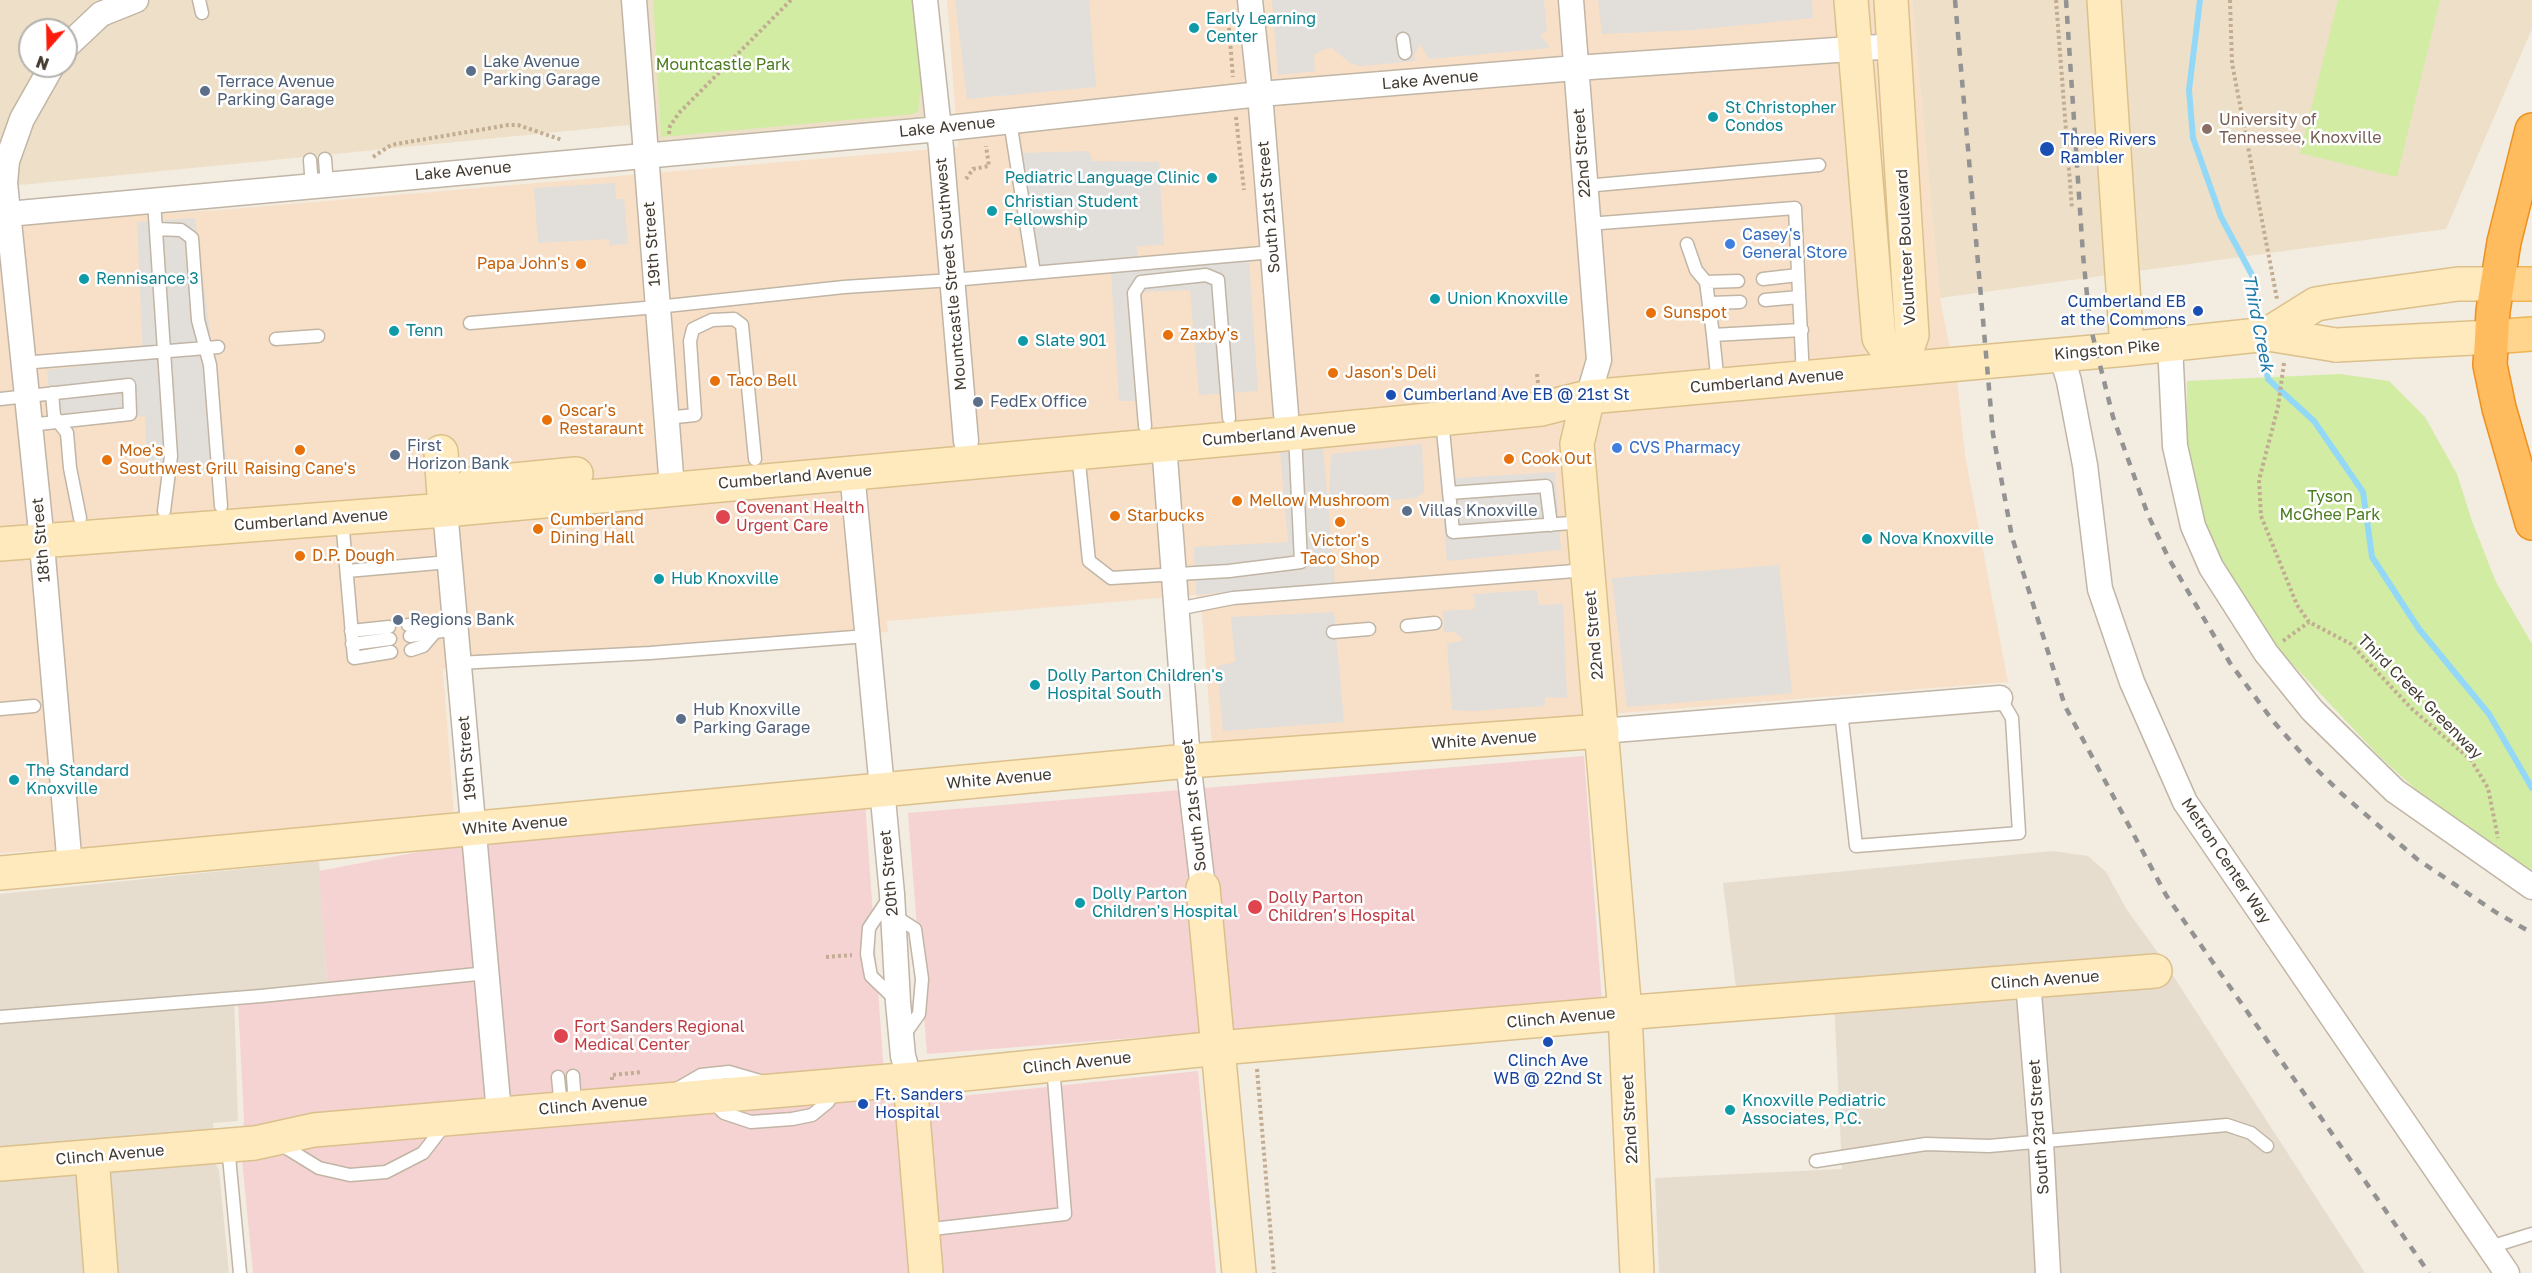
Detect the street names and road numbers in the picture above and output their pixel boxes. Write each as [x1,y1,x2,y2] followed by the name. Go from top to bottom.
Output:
[1381,66,1479,94] street label: Lake Avenue
[1569,108,1595,198] street label: 22nd Street
[898,112,996,142] street label: Lake Avenue
[1254,140,1284,274] street label: South 21st Street
[414,157,512,185] street label: Lake Avenue
[931,157,971,391] street label: Mountcastle Street Southwest
[1892,168,1920,326] street label: Volunteer Boulevard
[639,201,665,287] street label: 19th Street
[2053,336,2161,364] street label: Kingston Pike
[1689,365,1845,397] street label: Cumberland Avenue
[1201,418,1357,450] street label: Cumberland Avenue
[717,461,873,493] street label: Cumberland Avenue
[28,497,54,583] street label: 18th Street
[233,505,389,535] street label: Cumberland Avenue
[1581,590,1607,680] street label: 22nd Street
[2354,631,2486,763] street label: Third Creek Greenway
[454,715,480,801] street label: 19th Street
[1431,727,1537,753] street label: White Avenue
[1177,738,1211,872] street label: South 21st Street
[946,765,1052,793] street label: White Avenue
[2177,795,2275,927] street label: Metron Center Way
[462,811,568,839] street label: White Avenue
[876,829,902,917] street label: 20th Street
[1990,967,2100,993] street label: Clinch Avenue
[1506,1004,1616,1032] street label: Clinch Avenue
[1022,1048,1132,1078] street label: Clinch Avenue
[2025,1059,2053,1195] street label: South 23rd Street
[1618,1074,1642,1164] street label: 22nd Street
[538,1091,648,1119] street label: Clinch Avenue
[55,1141,165,1169] street label: Clinch Avenue

